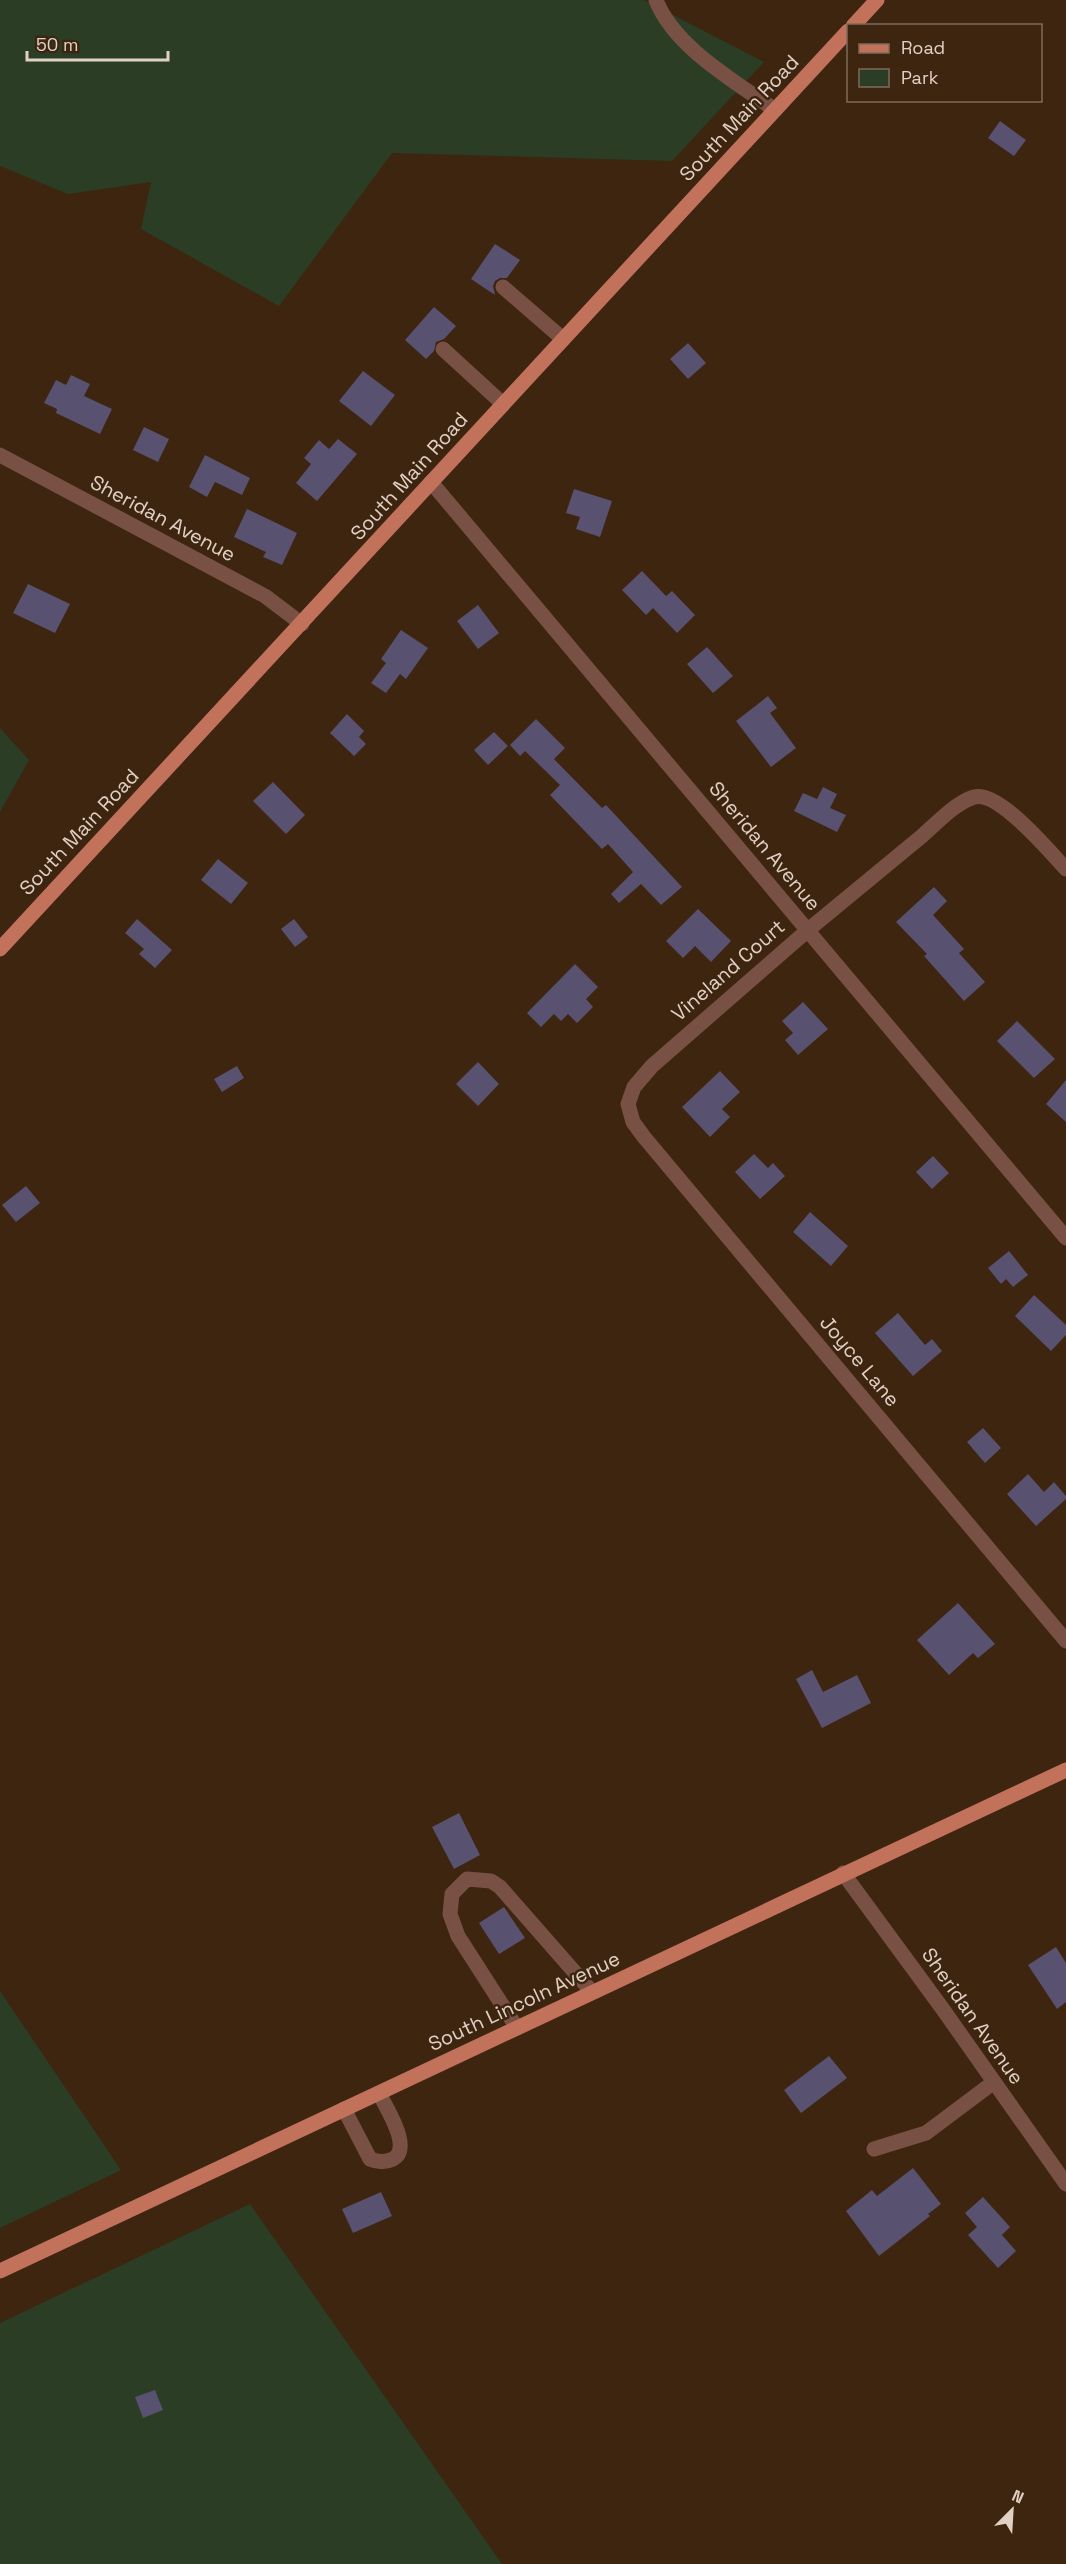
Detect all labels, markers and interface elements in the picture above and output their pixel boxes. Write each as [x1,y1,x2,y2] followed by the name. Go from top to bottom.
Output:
[27,24,168,62] scale bar
[847,24,1042,102] legend
[36,33,78,56] text: 50 m
[901,36,945,59] text: Road
[674,49,804,187] street label: South Main Road
[901,66,939,89] text: Park
[345,406,473,546] street label: South Main Road
[86,469,240,567] street label: Sheridan Avenue
[14,763,144,901] street label: South Main Road
[703,776,827,916] street label: Sheridan Avenue
[666,914,790,1026] street label: Vineland Court
[814,1310,906,1412] street label: Joyce Lane
[916,1943,1030,2089] street label: Sheridan Avenue
[424,1945,624,2057] street label: South Lincoln Avenue
[982,2480,1042,2540] north arrow
[1009,2485,1027,2509] text: N

